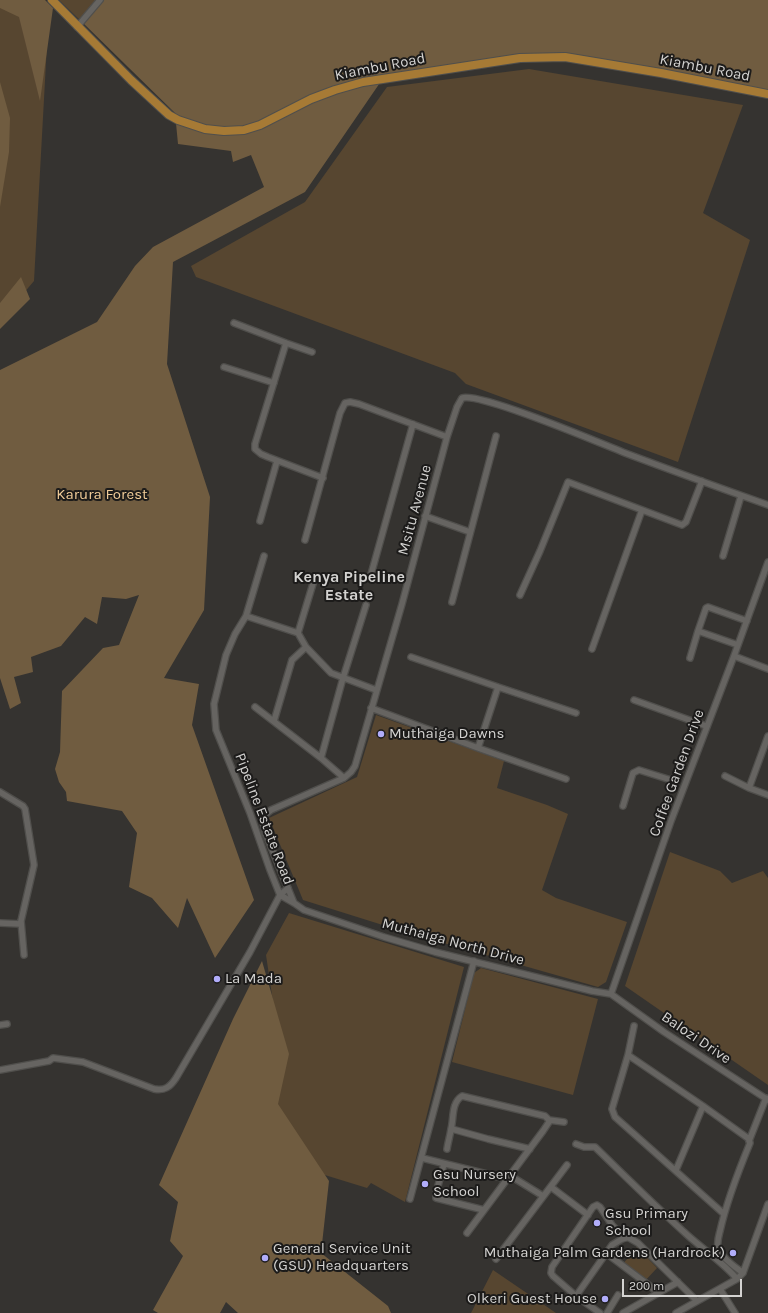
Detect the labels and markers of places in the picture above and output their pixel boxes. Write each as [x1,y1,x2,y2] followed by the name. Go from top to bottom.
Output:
[389,725,504,743] place label: Muthaiga Dawns
[376,729,386,739] marker: Muthaiga Dawns
[225,970,282,988] place label: La Mada
[212,974,222,984] marker: La Mada
[433,1166,516,1201] place label: Gsu Nursery School
[420,1179,430,1189] marker: Gsu Nursery School
[605,1205,688,1240] place label: Gsu Primary School
[592,1218,602,1228] marker: Gsu Primary School
[273,1240,411,1275] place label: General Service Unit (GSU) Headquarters
[484,1244,725,1262] place label: Muthaiga Palm Gardens (Hardrock)
[728,1248,738,1258] marker: Muthaiga Palm Gardens (Hardrock)
[260,1253,270,1263] marker: General Service Unit (GSU) Headquarters
[467,1290,597,1308] place label: Olkeri Guest House
[600,1294,610,1304] marker: Olkeri Guest House

